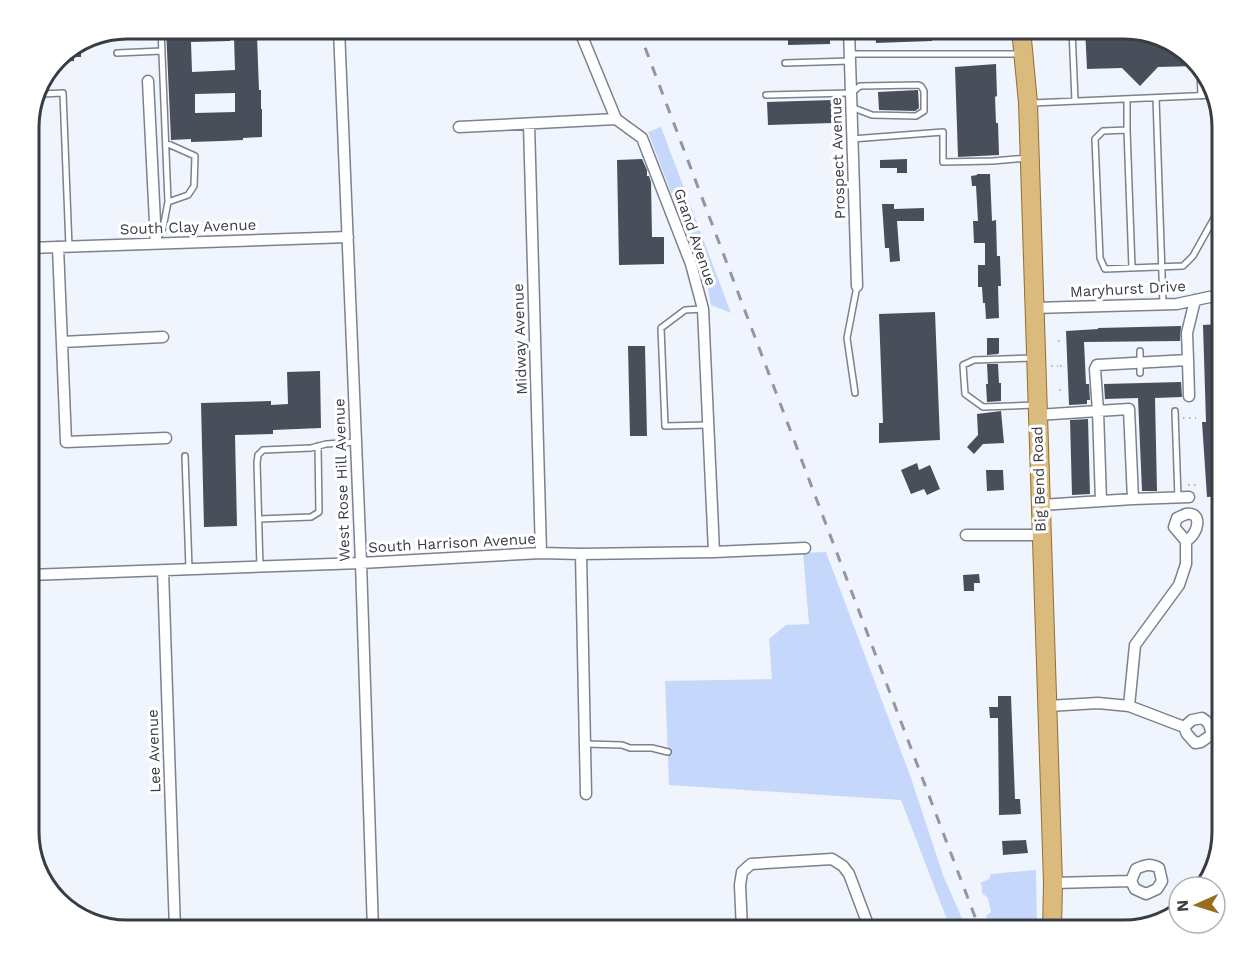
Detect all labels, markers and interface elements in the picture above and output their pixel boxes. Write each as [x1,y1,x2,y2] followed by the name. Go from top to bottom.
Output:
[827,97,849,219] street label: Prospect Avenue
[670,186,720,288] street label: Grand Avenue
[120,216,256,238] street label: South Clay Avenue
[1070,277,1186,301] street label: Maryhurst Drive
[509,283,531,395] street label: Midway Avenue
[330,398,354,562] street label: West Rose Hill Avenue
[1028,426,1050,532] street label: Big Bend Road
[368,530,536,556] street label: South Harrison Avenue
[144,709,164,793] street label: Lee Avenue
[1167,875,1227,935] north arrow
[1173,899,1192,912] text: N

